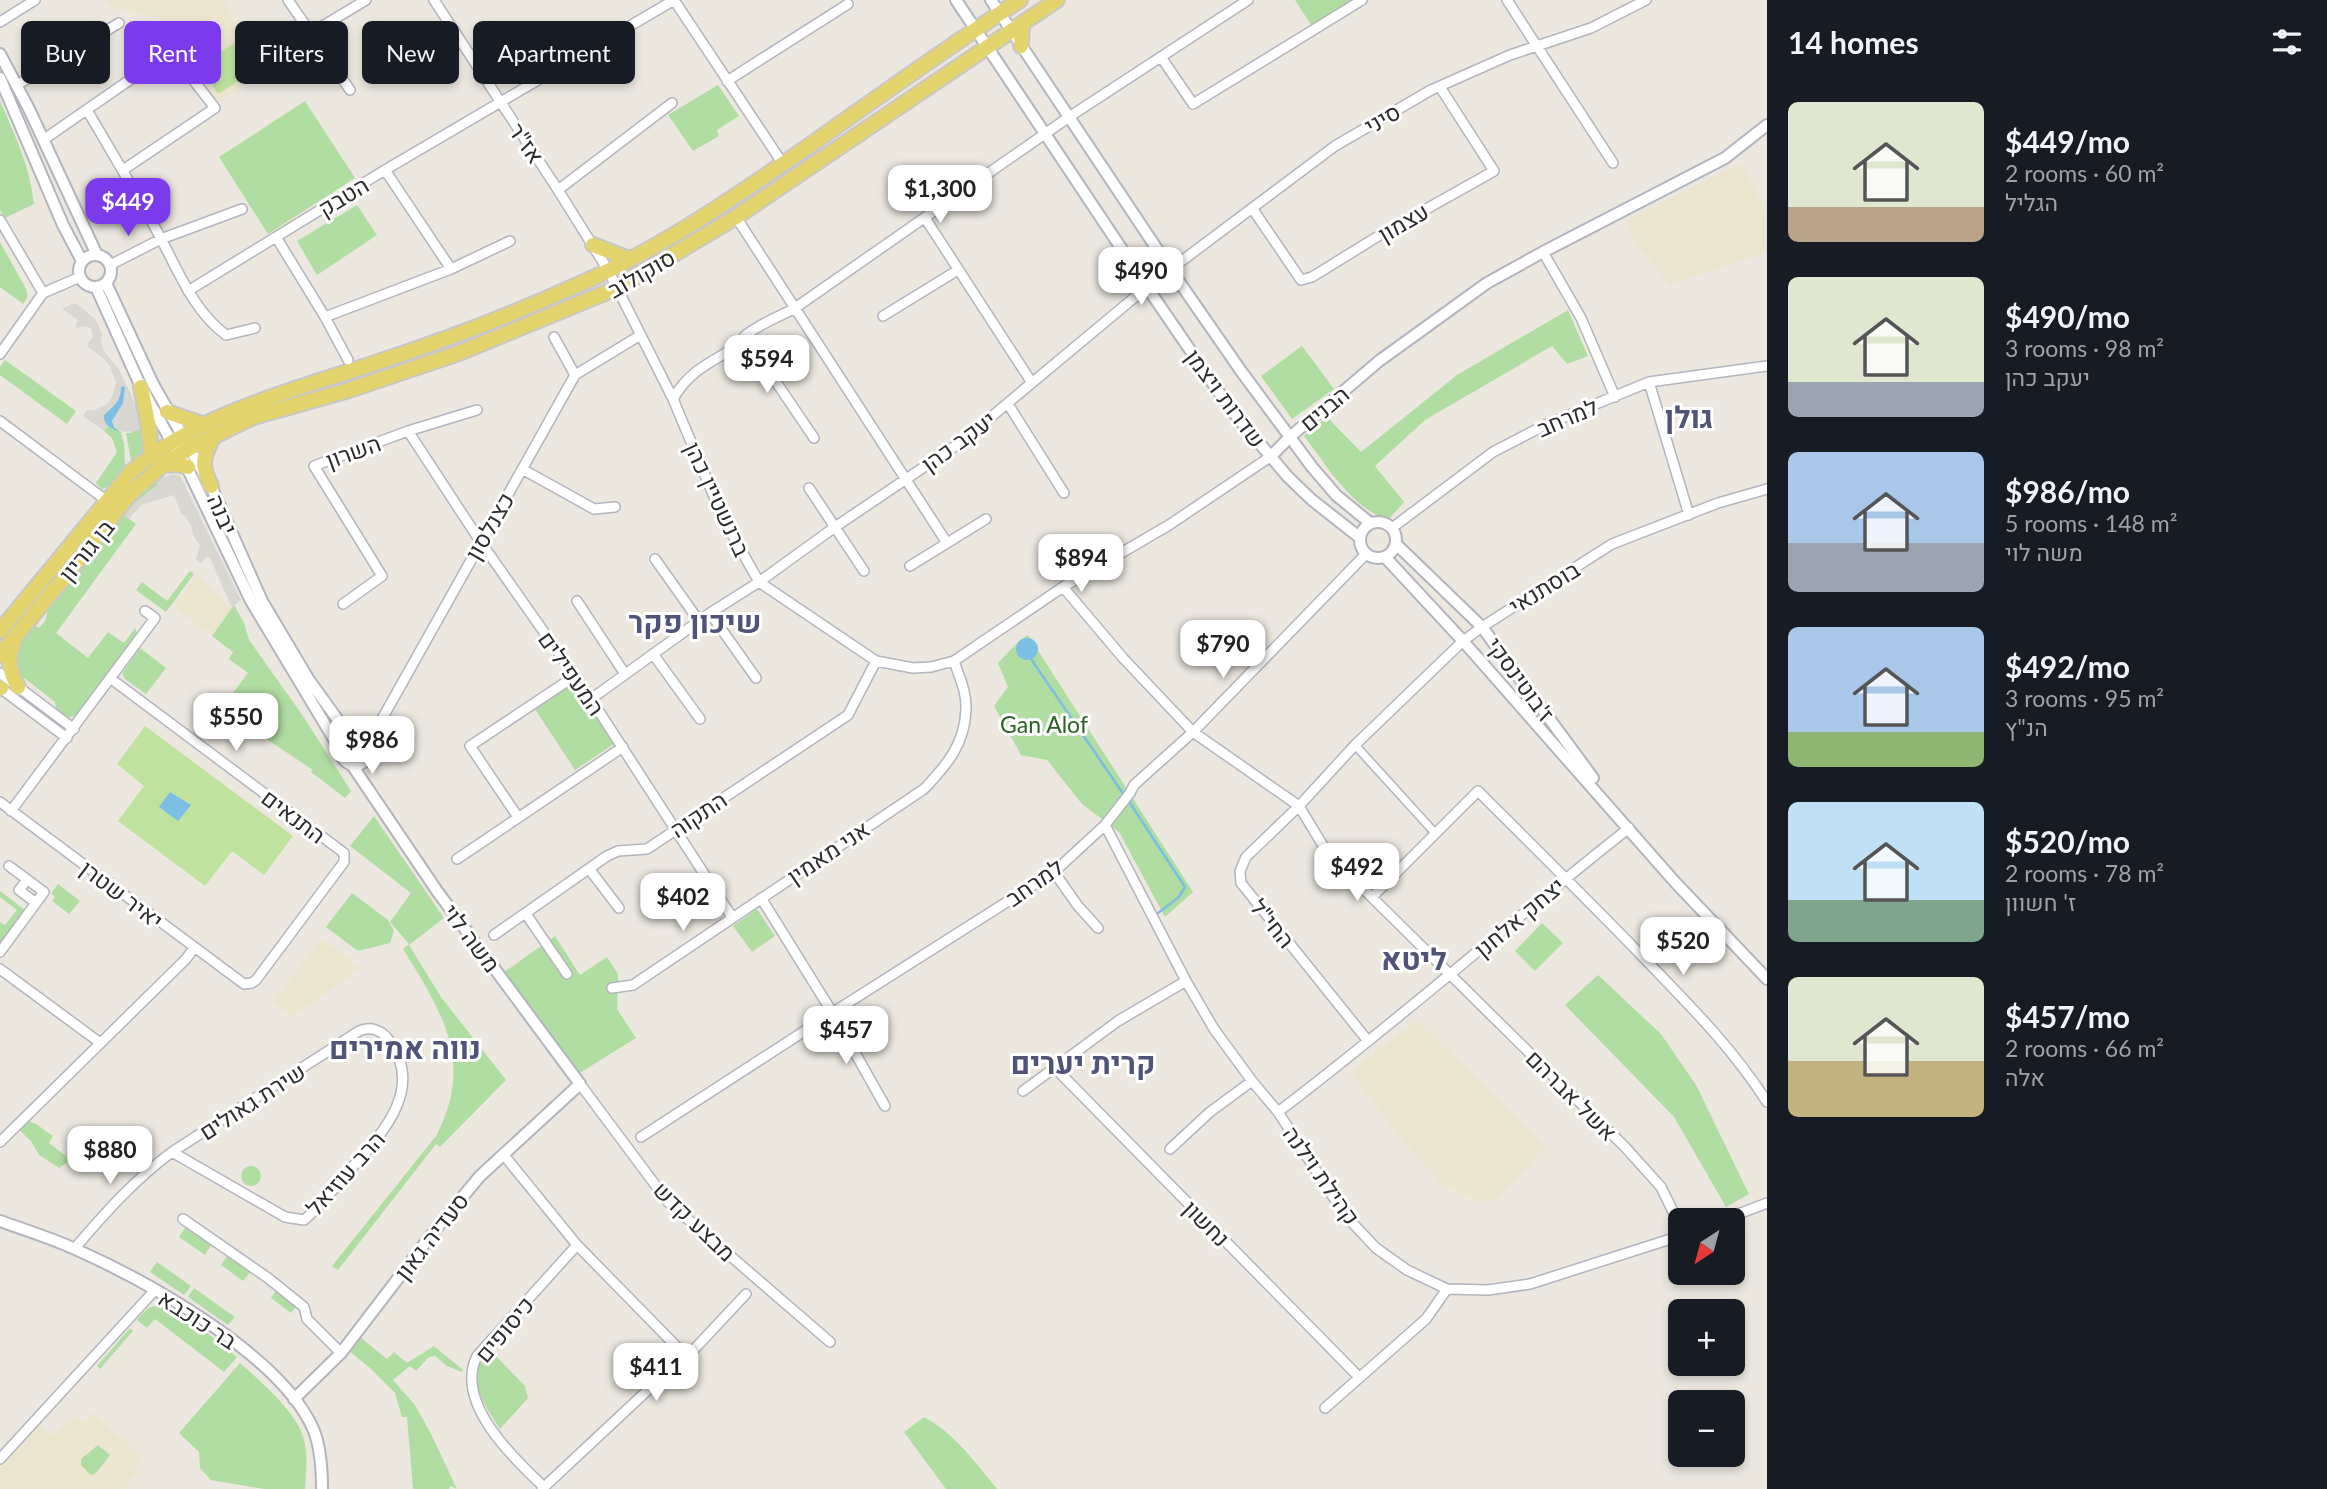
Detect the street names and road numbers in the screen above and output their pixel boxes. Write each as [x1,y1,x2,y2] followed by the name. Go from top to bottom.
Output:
[1359,97,1405,139] street label: סיני
[503,117,551,169] street label: אז"ר
[313,170,373,222] street label: הטבק
[1373,196,1433,248] street label: עצמון
[602,243,680,303] street label: סוקולוב
[1180,343,1272,453] street label: שדרות ויצמן
[1294,379,1354,437] street label: הבנים
[1532,392,1602,442] street label: למרחב
[915,405,1001,477] street label: יעקב כהן
[322,428,384,474] street label: השרון
[679,437,757,561] street label: ברנשטיין כהן
[459,487,519,565] street label: כצנלסון
[202,490,244,538] street label: יבנה
[52,513,120,587] street label: בן גוריון
[1504,554,1584,620] street label: בוסתנאי
[533,626,611,720] street label: המעפילים
[1481,632,1561,726] street label: ז'בוטינסקי
[257,783,331,849] street label: התנאים
[664,785,732,843] street label: התקוה
[781,814,875,890] street label: אני מאמין
[1000,852,1068,912] street label: למרחב
[75,854,169,934] street label: יאיר שטרן
[1468,871,1570,963] street label: יצחק אלחנן
[1245,893,1301,953] street label: החי"ל
[437,899,507,977] street label: משה לוי
[1521,1044,1623,1146] street label: אשל אברהם
[194,1056,310,1146] street label: שירת גאולים
[1278,1120,1366,1230] street label: קהילת וילנה
[300,1125,390,1221] street label: הרב עוזיאל
[648,1175,742,1267] street label: מבצע קדש
[388,1187,474,1285] street label: סעדיה גאון
[1178,1194,1236,1252] street label: נחשון
[154,1283,242,1355] street label: בר כוכבא
[469,1291,539,1367] street label: כיסופים

